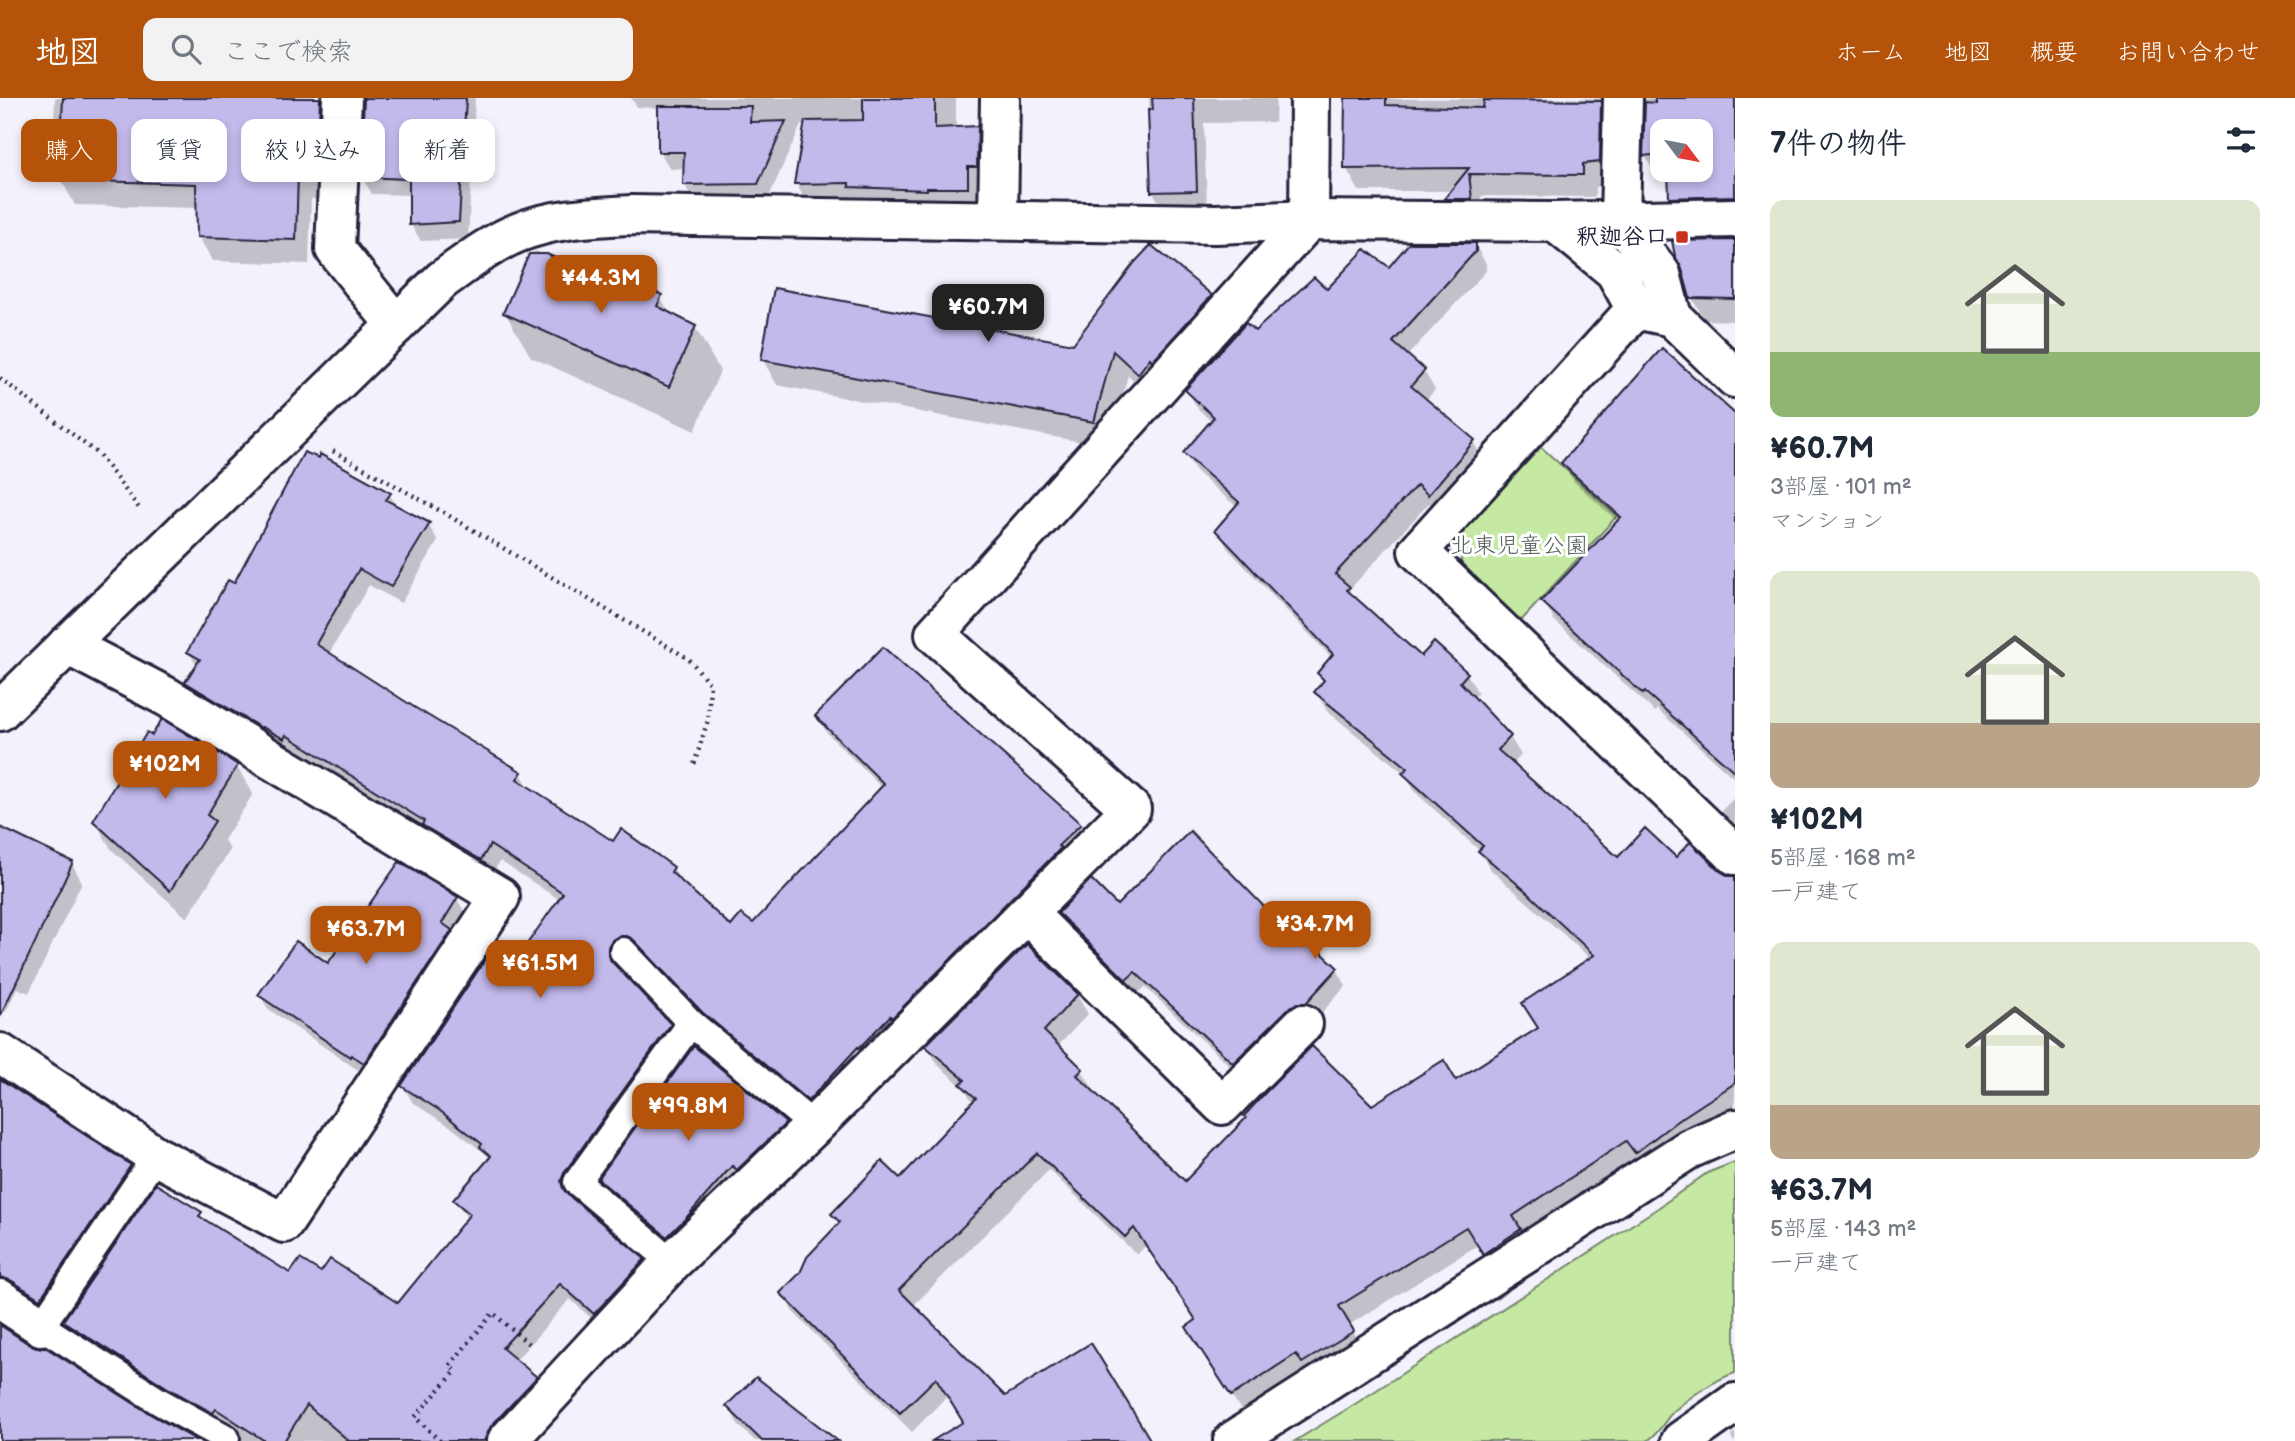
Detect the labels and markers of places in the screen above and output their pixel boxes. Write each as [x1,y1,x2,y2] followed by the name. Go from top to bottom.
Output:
[1576,223,1668,251] place label: 釈迦谷口
[1674,229,1690,245] marker: 釈迦谷口
[544,256,658,315] pin: ¥44.3M
[931,285,1045,344] pin: ¥60.7M
[116,742,214,801] pin: ¥102M
[1258,902,1372,961] pin: ¥34.7M
[309,906,423,966] pin: ¥63.7M
[483,940,597,1000] pin: ¥61.5M
[631,1084,745,1143] pin: ¥99.8M

